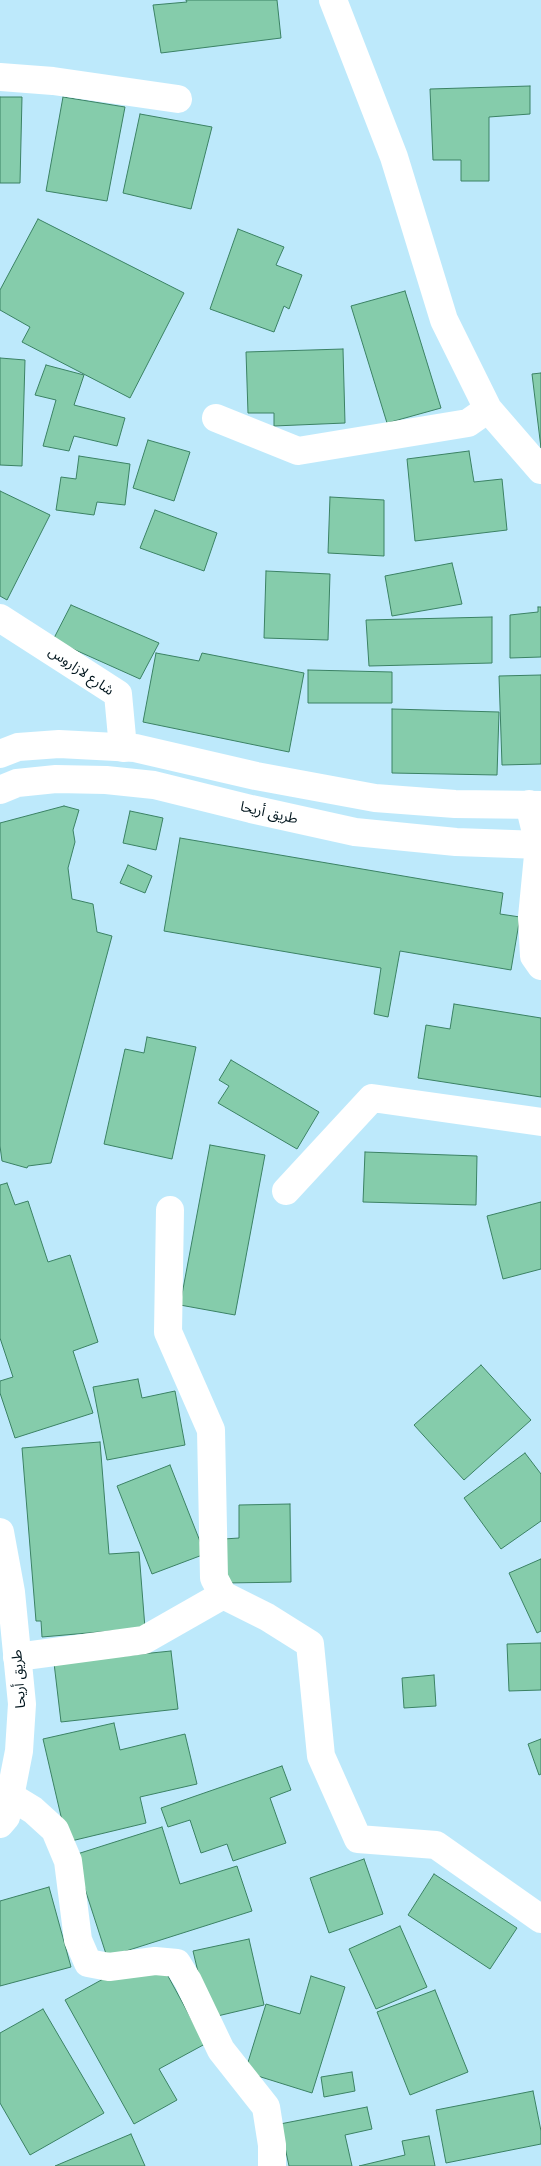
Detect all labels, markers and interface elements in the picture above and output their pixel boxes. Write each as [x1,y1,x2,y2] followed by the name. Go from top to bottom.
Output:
[45,643,117,699] street label: شارع لازاروس
[238,798,300,828] street label: طريق أريحا
[9,1649,29,1709] street label: طريق أريحا

